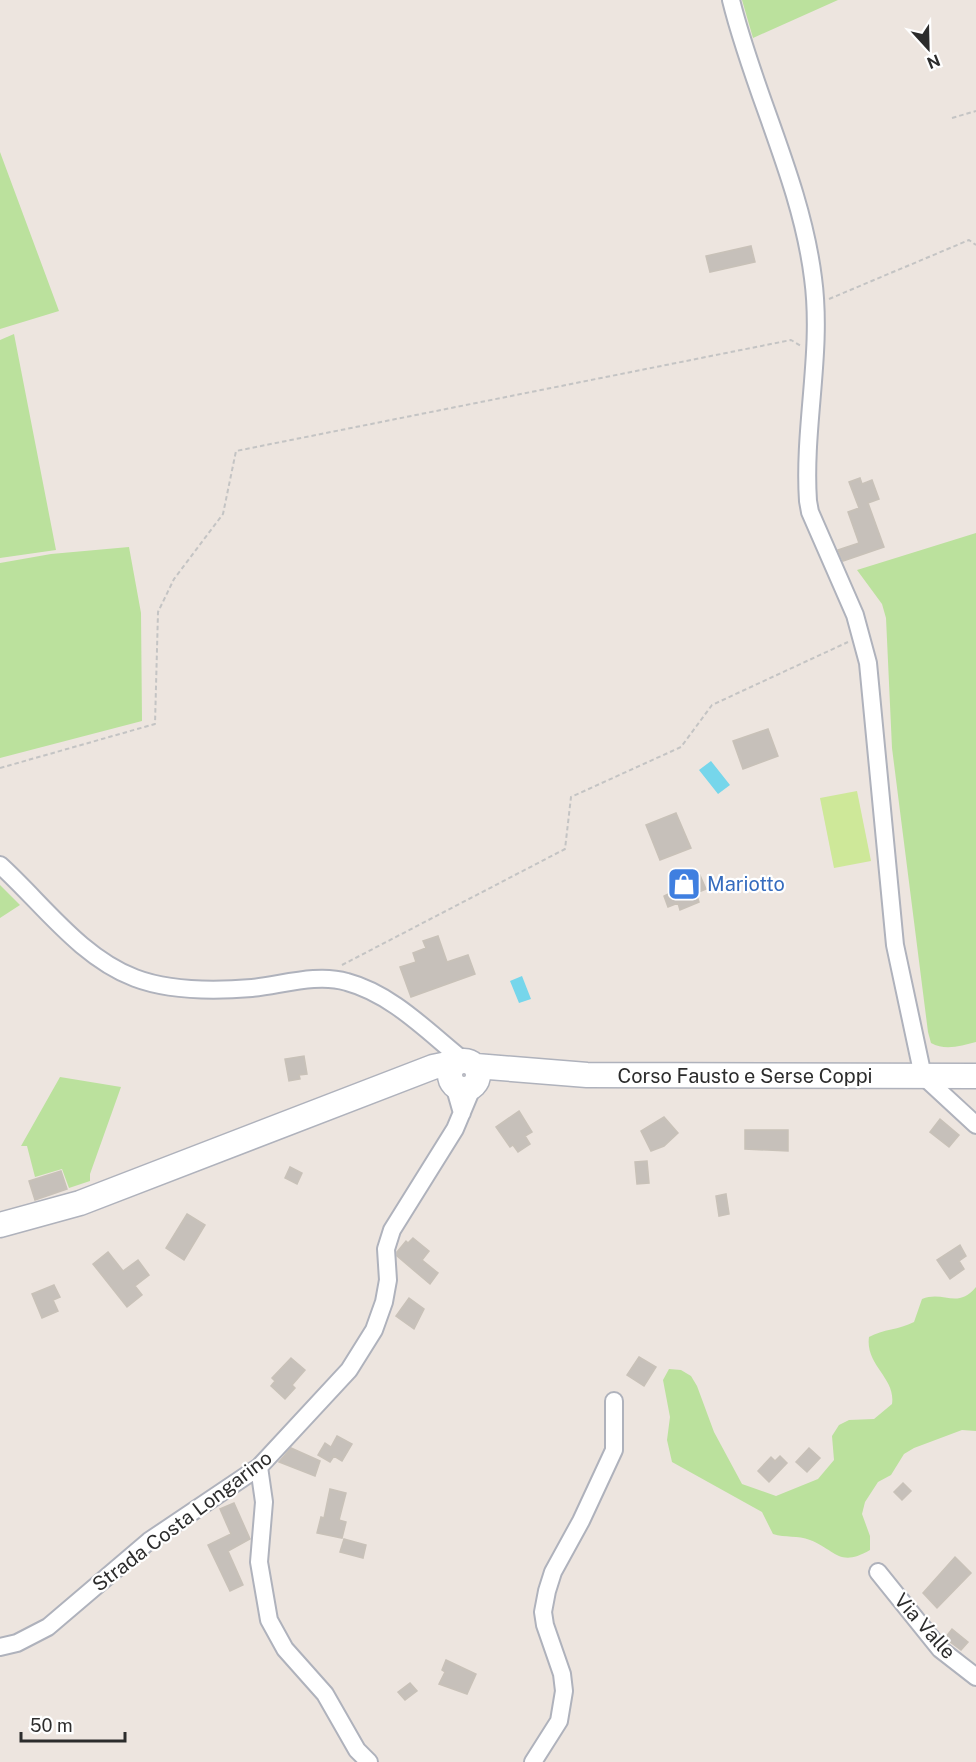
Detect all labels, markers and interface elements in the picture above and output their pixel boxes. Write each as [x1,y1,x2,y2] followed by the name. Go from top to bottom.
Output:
[898,18,958,78] north arrow
[924,50,943,73] text: N
[666,866,702,902] shop icon: Mariotto
[707,872,785,896] place label: Mariotto
[617,1064,873,1088] street label: Corso Fausto e Serse Coppi
[87,1446,277,1596] street label: Strada Costa Longarino
[889,1588,961,1664] street label: Via Valle
[21,1705,124,1743] scale bar
[30,1715,73,1736] text: 50 m

